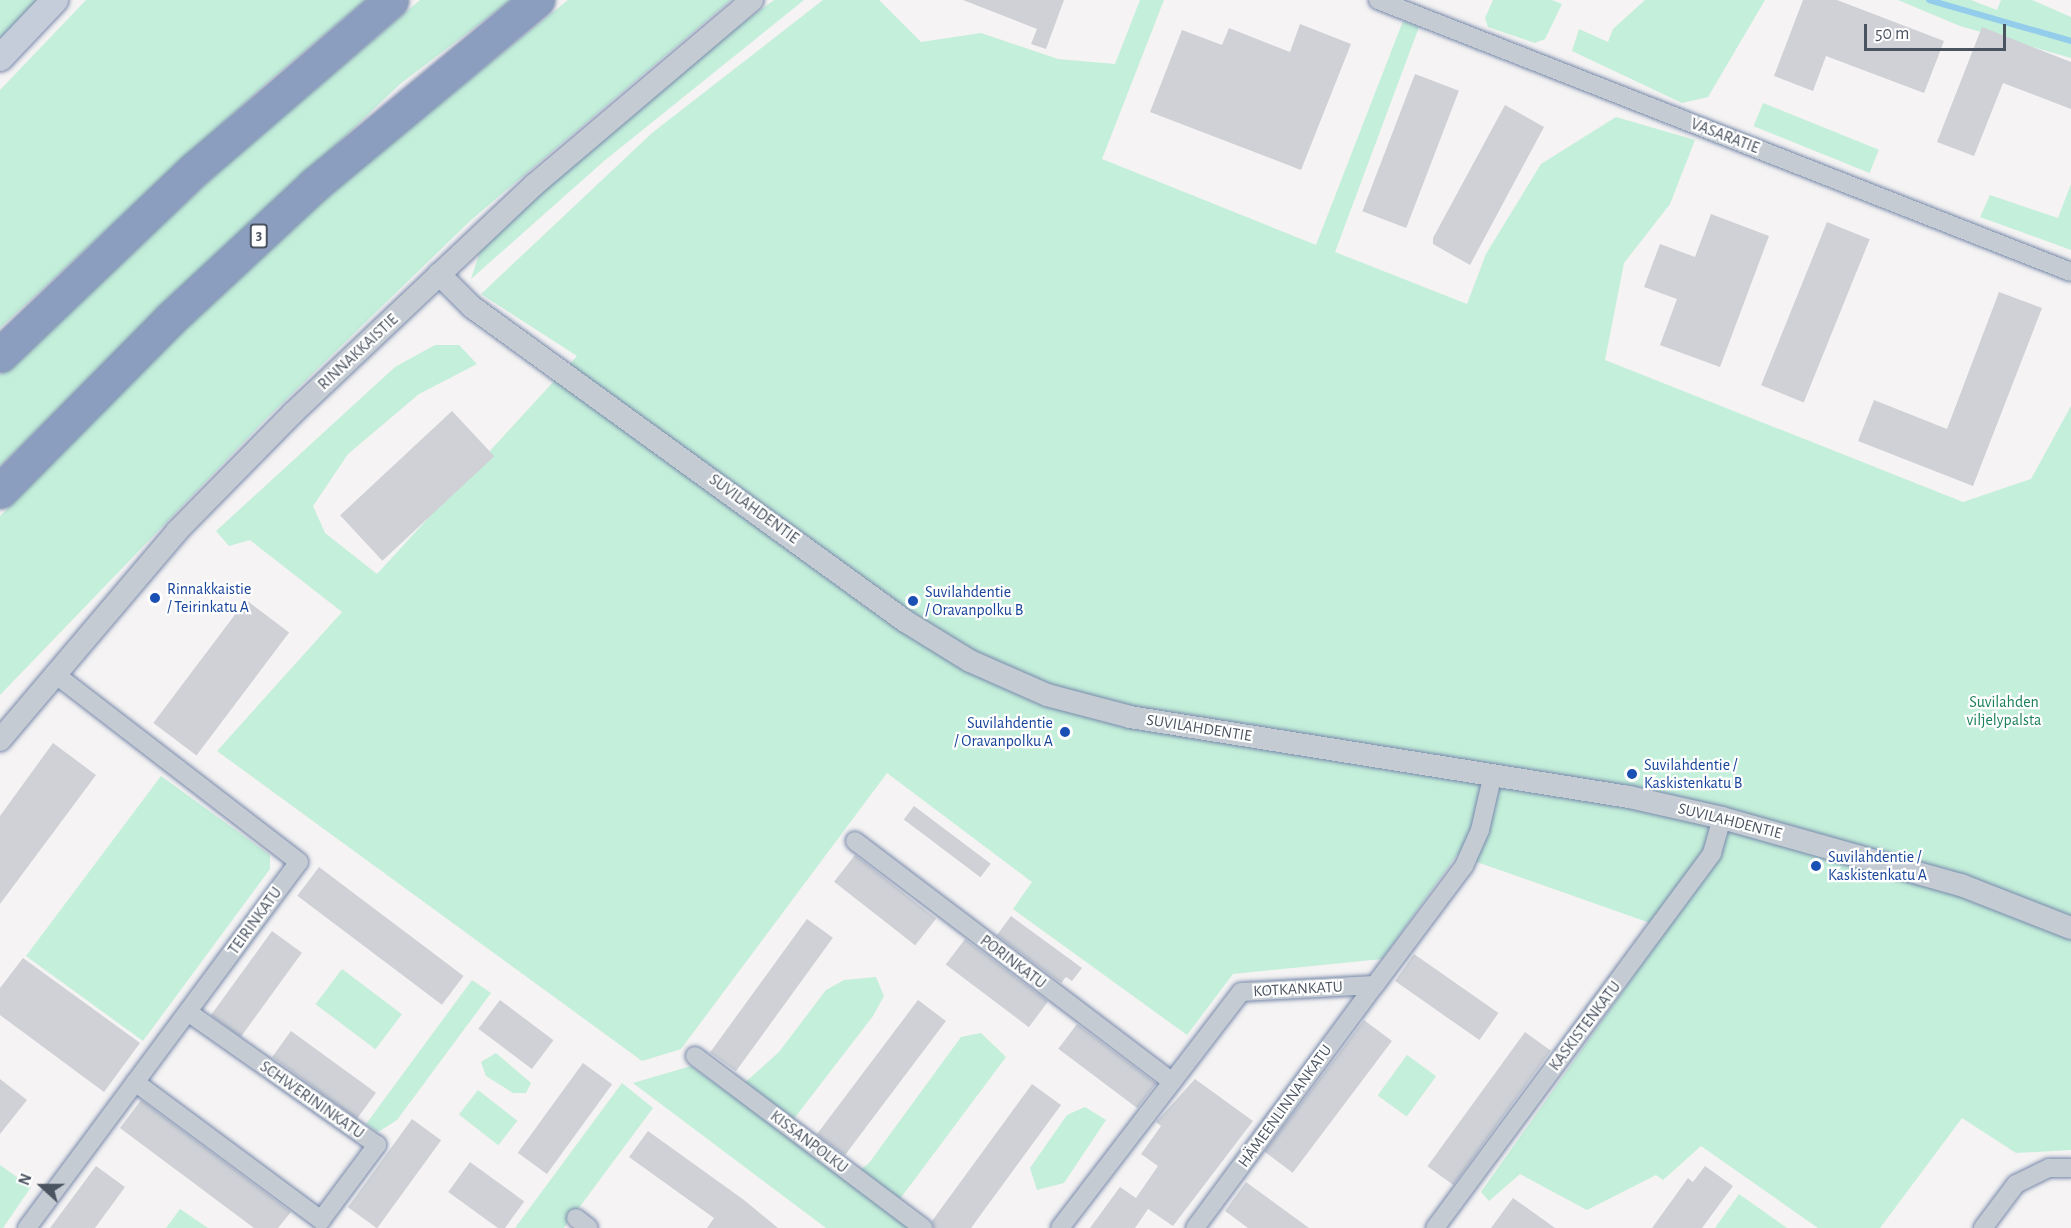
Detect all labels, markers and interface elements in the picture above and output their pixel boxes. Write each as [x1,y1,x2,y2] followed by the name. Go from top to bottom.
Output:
[1867,12,2010,50] scale bar
[1875,25,1909,43] text: 50 m
[1688,114,1762,158] street label: VASARATIE
[248,224,270,248] road number: 3
[314,310,402,394] street label: RINNAKKAISTIE
[705,470,803,548] street label: SUVILAHDENTIE
[167,579,251,617] place label: Rinnakkaistie / Teirinkatu A
[925,582,1023,620] place label: Suvilahdentie / Oravanpolku B
[148,591,162,605] marker: Rinnakkaistie / Teirinkatu A
[906,594,920,608] marker: Suvilahdentie / Oravanpolku B
[1967,692,2041,730] park label: Suvilahden viljelypalsta
[1145,710,1253,746] street label: SUVILAHDENTIE
[954,713,1053,751] place label: Suvilahdentie / Oravanpolku A
[1058,725,1072,739] marker: Suvilahdentie / Oravanpolku A
[1644,755,1742,793] place label: Suvilahdentie / Kaskistenkatu B
[1625,767,1639,781] marker: Suvilahdentie / Kaskistenkatu B
[1676,799,1784,843] street label: SUVILAHDENTIE
[1828,847,1927,885] place label: Suvilahdentie / Kaskistenkatu A
[1809,859,1823,873] marker: Suvilahdentie / Kaskistenkatu A
[224,883,286,959] street label: TEIRINKATU
[976,931,1050,993] street label: PORINKATU
[1253,977,1343,1001] street label: KOTKANKATU
[1545,977,1625,1075] street label: KASKISTENKATU
[1234,1041,1336,1171] street label: HÄMEENLINNANKATU
[256,1057,368,1143] street label: SCHWERININKATU
[766,1107,852,1177] street label: KISSANPOLKU
[12,1156,72,1216] north arrow
[16,1171,35,1188] text: N

